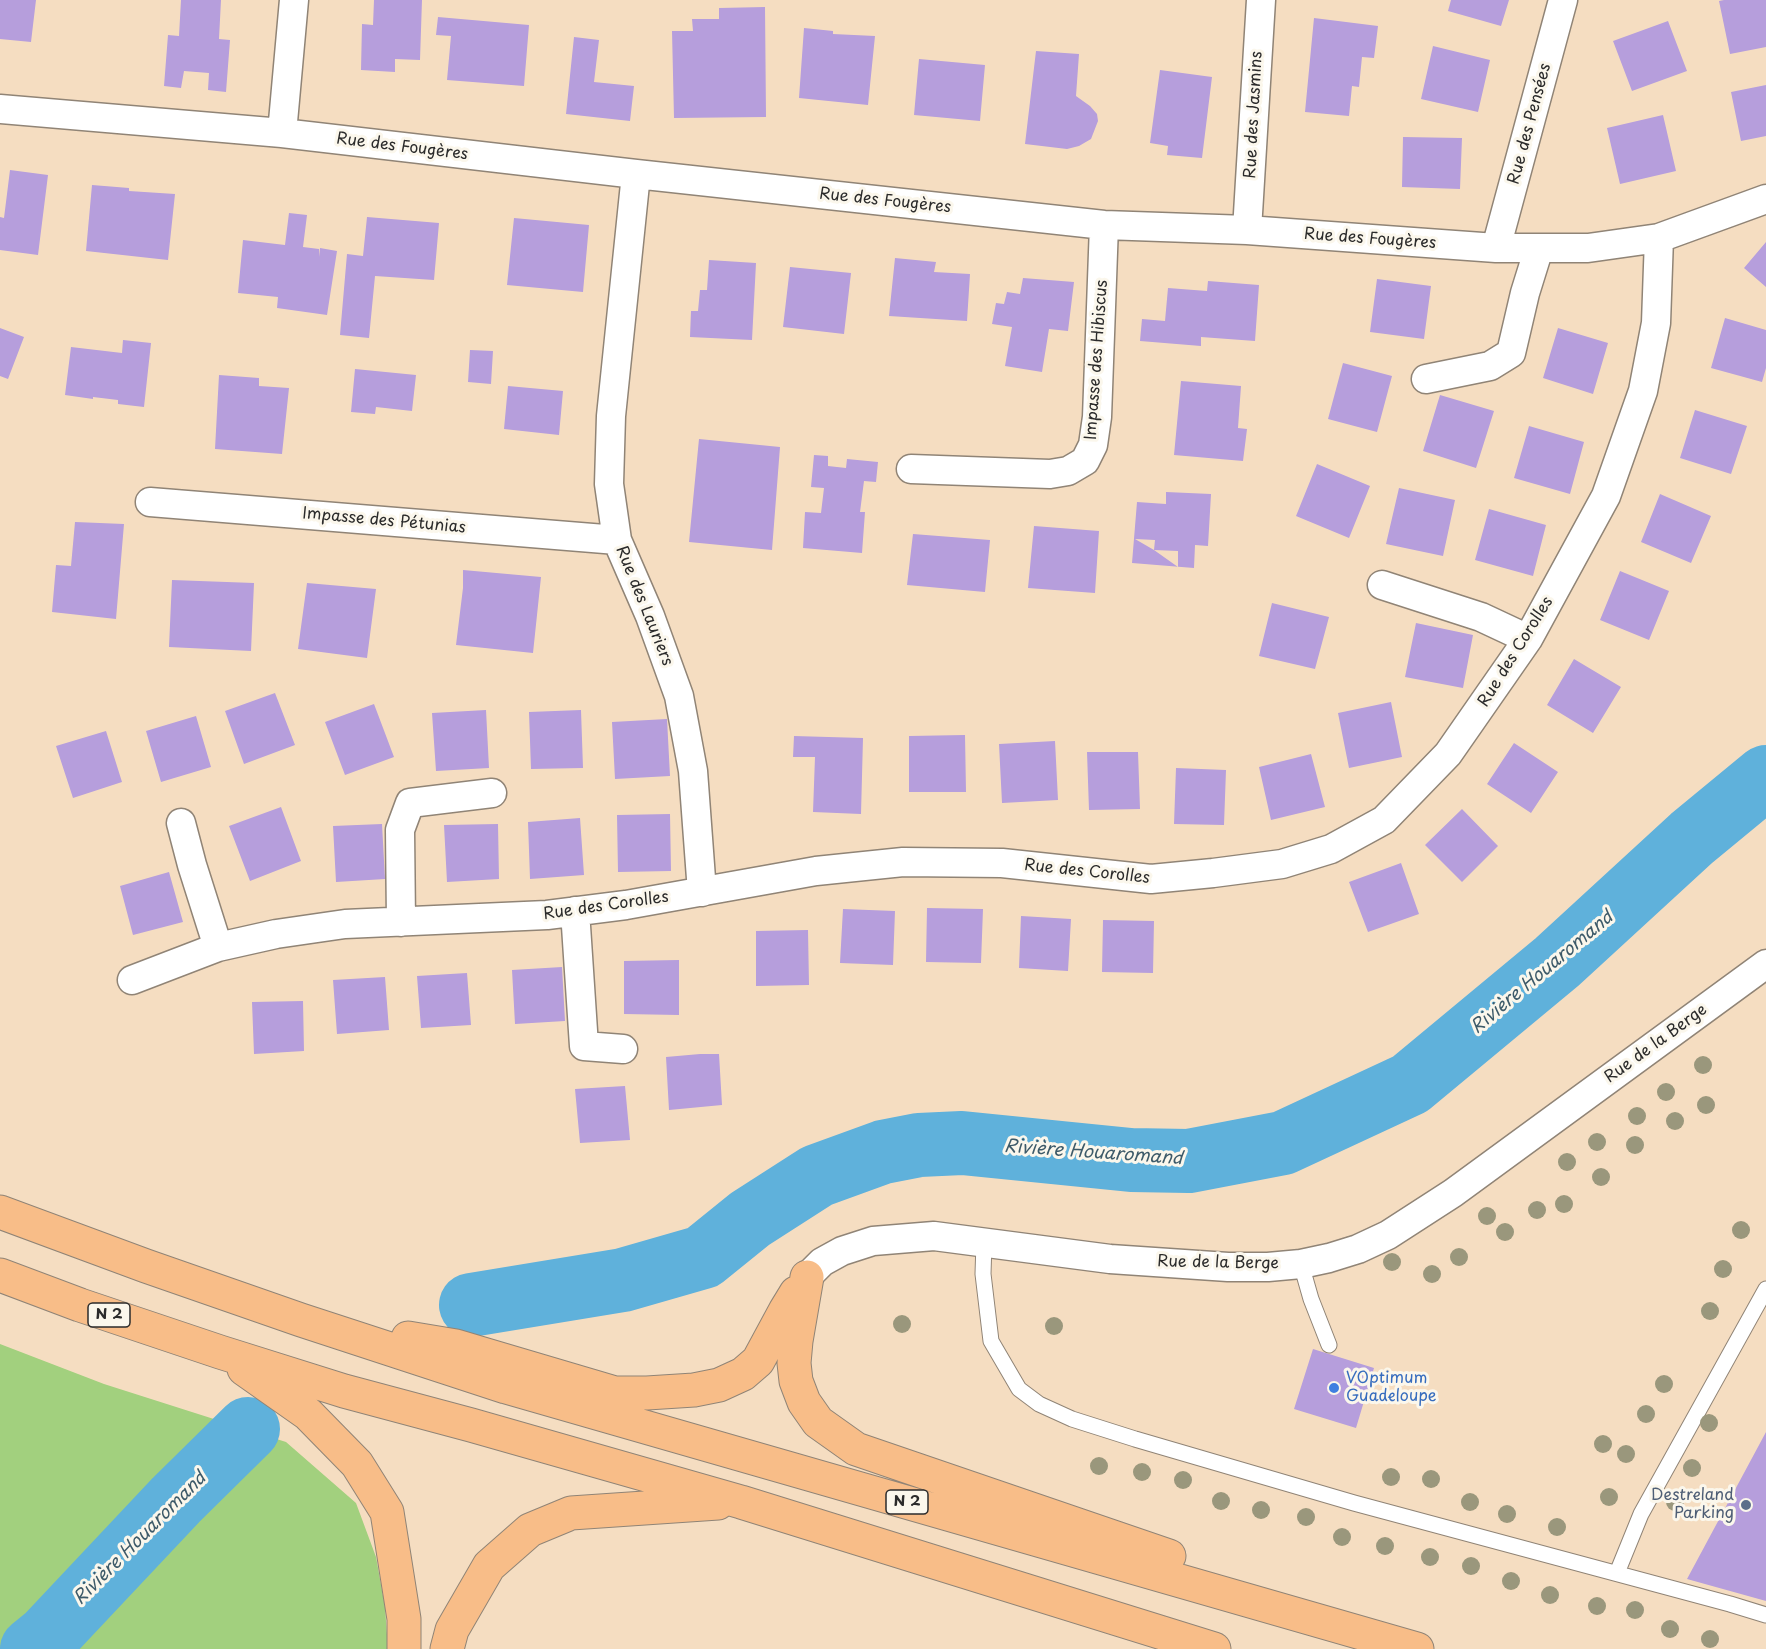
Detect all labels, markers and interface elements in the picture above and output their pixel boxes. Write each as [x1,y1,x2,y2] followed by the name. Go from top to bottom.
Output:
[1241,51,1267,179] street label: Rue des Jasmins
[1505,61,1555,187] street label: Rue des Pensées
[335,129,469,165] street label: Rue des Fougères
[818,185,952,217] street label: Rue des Fougères
[1303,225,1437,253] street label: Rue des Fougères
[1082,279,1112,441] street label: Impasse des Hibiscus
[301,504,467,538] street label: Impasse des Pétunias
[611,543,677,669] street label: Rue des Lauriers
[1474,593,1558,711] street label: Rue des Corolles
[1023,856,1151,888] street label: Rue des Corolles
[542,888,670,924] street label: Rue des Corolles
[1467,907,1617,1039] water label: Rivière Houaromand
[1601,1000,1711,1088] street label: Rue de la Berge
[1003,1136,1183,1170] water label: Rivière Houaromand
[1157,1252,1279,1274] street label: Rue de la Berge
[88,1303,130,1327] road number: N 2
[1346,1369,1437,1407] place label: VOptimum Guadeloupe
[1327,1381,1341,1395] marker: VOptimum Guadeloupe
[69,1468,211,1610] water label: Rivière Houaromand
[1651,1486,1734,1524] place label: Destreland Parking
[886,1490,928,1514] road number: N 2
[1739,1498,1753,1512] marker: Destreland Parking

